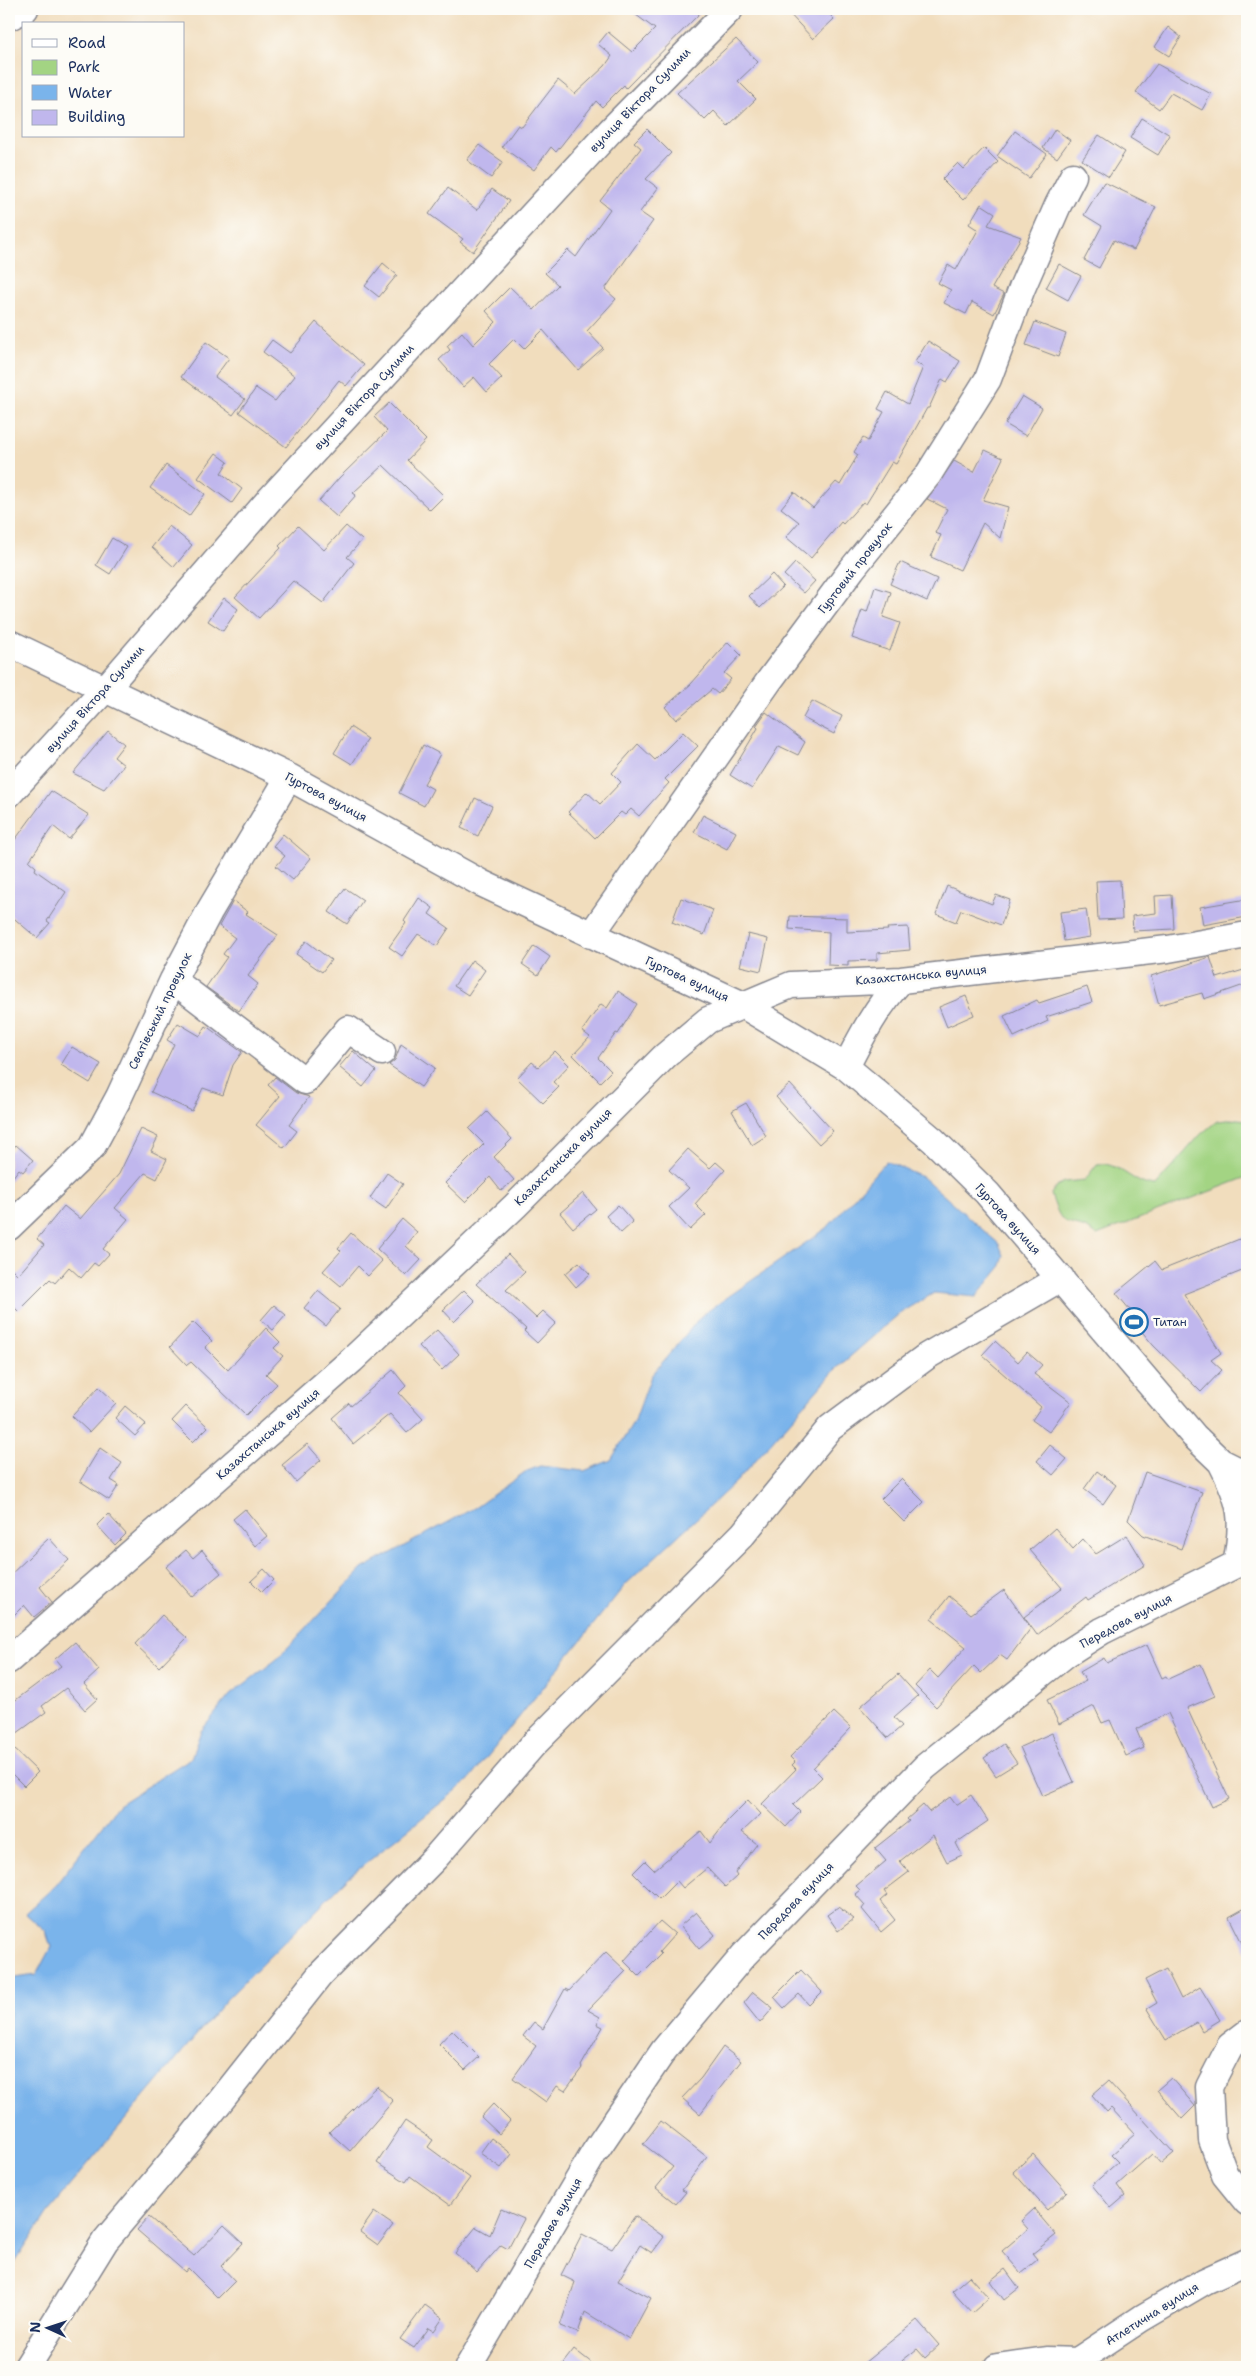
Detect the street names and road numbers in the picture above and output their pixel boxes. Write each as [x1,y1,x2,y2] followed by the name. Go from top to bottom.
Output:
[586,44,694,156] street label: вулиця Віктора Сулими
[311,340,418,453] street label: вулиця Віктора Сулими
[814,519,896,617] street label: Гуртовий провулок
[42,642,148,756] street label: вулиця Віктора Сулими
[282,769,370,825] street label: Гуртова вулиця
[125,949,196,1072] street label: Сватівський провулок
[642,953,732,1005] street label: Гуртова вулиця
[855,961,987,989] street label: Казахстанська вулиця
[511,1105,615,1209] street label: Казахстанська вулиця
[972,1180,1044,1258] street label: Гуртова вулиця
[213,1385,323,1483] street label: Казахстанська вулиця
[1077,1590,1175,1652] street label: Передова вулиця
[755,1859,837,1943] street label: Передова вулиця
[521,2175,585,2271] street label: Передова вулиця
[1102,2279,1202,2349] street label: Атлетична вулиця

